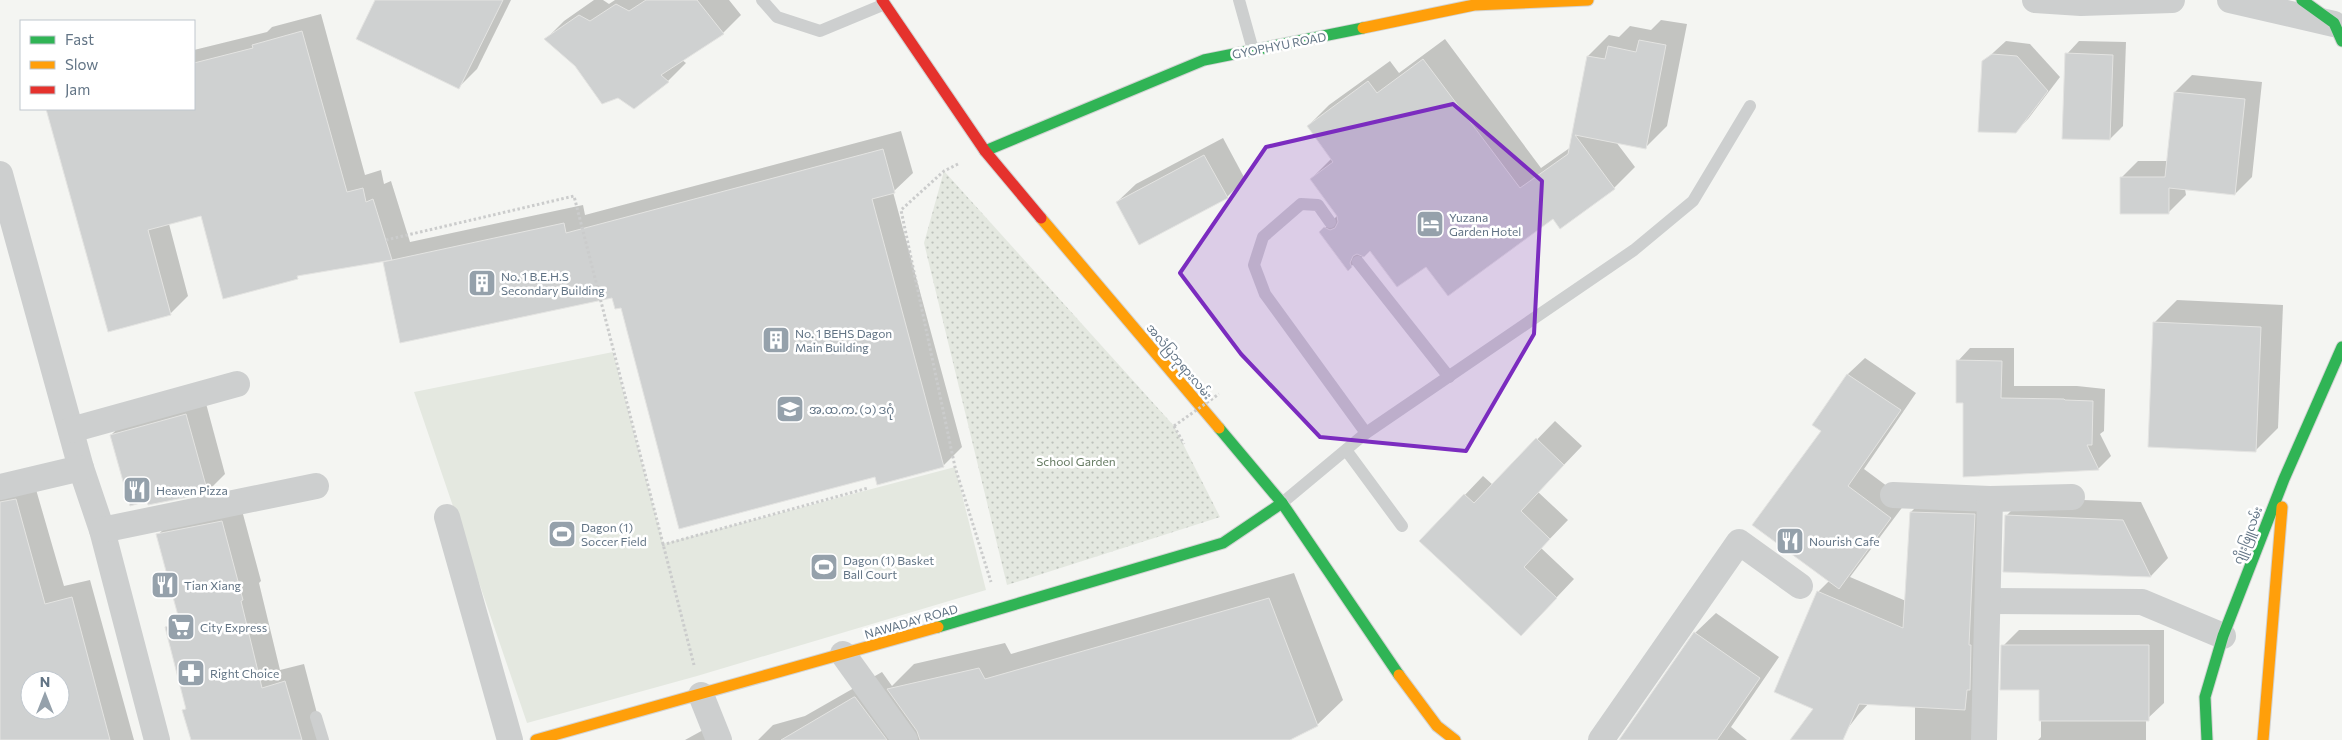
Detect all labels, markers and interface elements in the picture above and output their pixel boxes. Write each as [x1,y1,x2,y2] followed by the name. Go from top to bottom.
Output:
[20,20,195,110] legend
[1231,29,1327,61] street label: GYOPHYU ROAD
[65,30,94,48] text: Fast
[65,55,98,73] text: Slow
[65,80,90,98] text: Jam
[1415,209,1445,239] hotel icon: Yuzana Garden Hotel
[1449,210,1521,238] place label: Yuzana Garden Hotel
[467,268,497,298] building icon: No. 1 B.E.H.S Secondary Building
[501,269,605,297] place label: No. 1 B.E.H.S Secondary Building
[1141,320,1216,404] street label: အလံပြဘုရားလမ်း
[761,325,791,355] building icon: No. 1 BEHS Dagon Main Building
[795,326,892,354] place label: No. 1 BEHS Dagon Main Building
[775,394,805,424] school or university icon: အ.ထ.က. (၁) ဒဂုံ
[809,402,894,420] place label: အ.ထ.က. (၁) ဒဂုံ
[1036,454,1116,468] park label: School Garden
[122,475,152,505] restaurant icon: Heaven Pizza
[156,483,228,497] place label: Heaven Pizza
[2229,504,2268,567] street label: ဂျိုးဖြူလမ်း
[547,519,577,549] sports icon: Dagon (1) Soccer Field
[581,520,647,548] place label: Dagon (1) Soccer Field
[1775,526,1805,556] restaurant icon: Nourish Cafe
[1809,534,1880,548] place label: Nourish Cafe
[809,552,839,582] sports icon: Dagon (1) Basket Ball Court
[843,553,934,581] place label: Dagon (1) Basket Ball Court
[150,570,180,600] restaurant icon: Tian Xiang
[184,578,242,592] place label: Tian Xiang
[863,601,959,641] street label: NAWADAY ROAD
[166,612,196,642] supermarket icon: City Express
[200,620,267,634] place label: City Express
[176,658,206,688] pharmacy icon: Right Choice
[210,666,279,680] place label: Right Choice
[20,670,70,720] north arrow
[40,673,50,690] text: N

